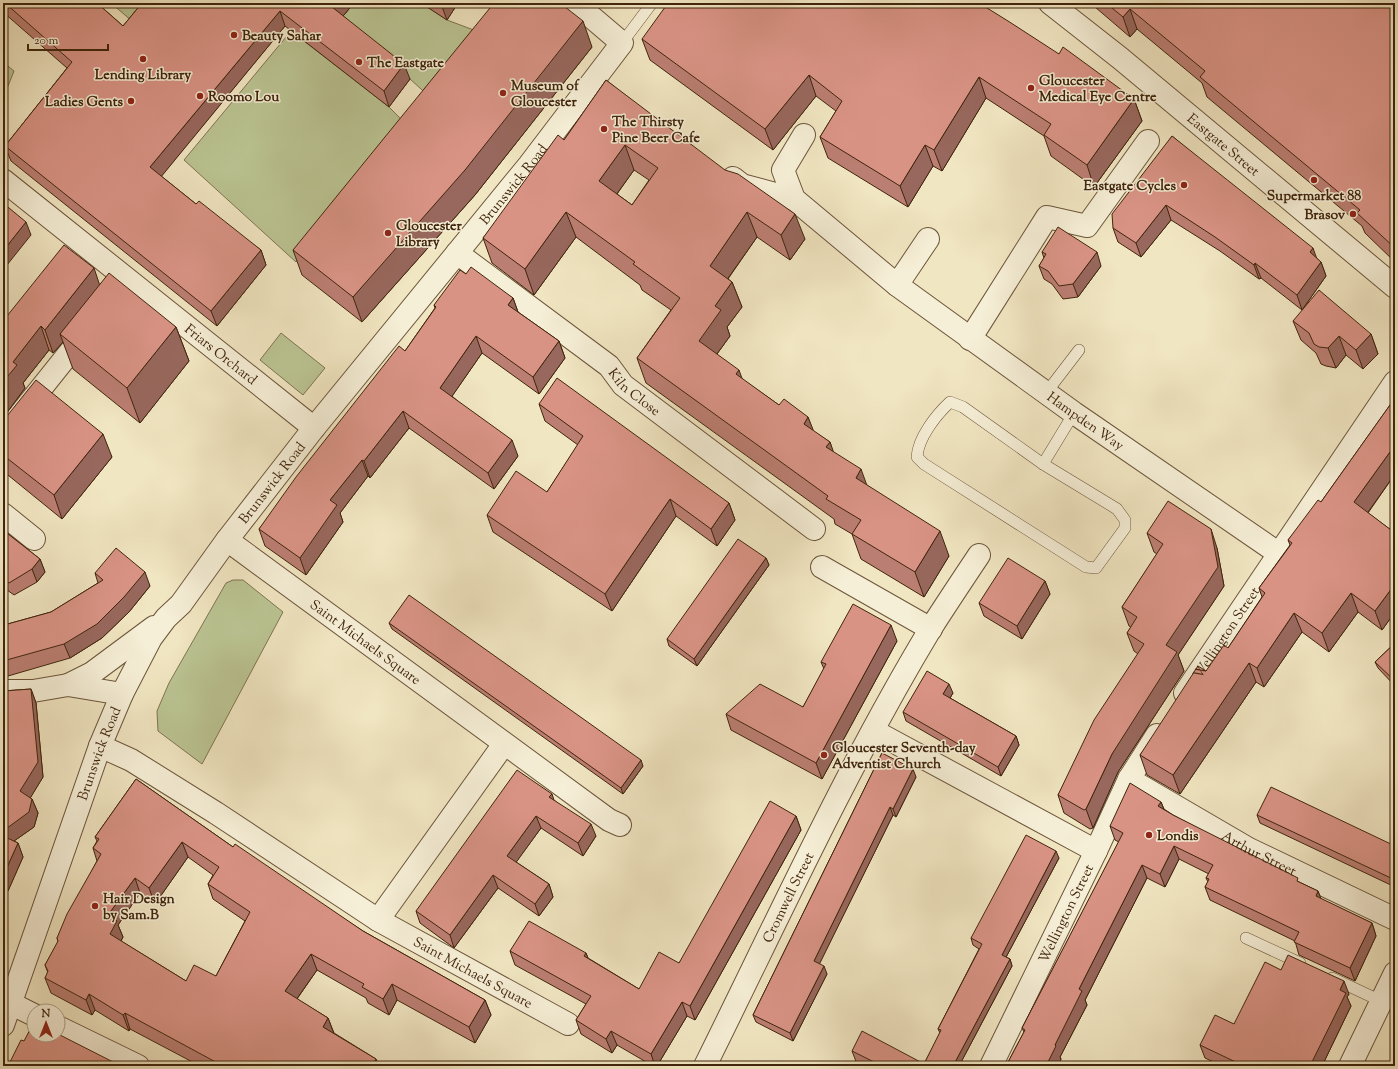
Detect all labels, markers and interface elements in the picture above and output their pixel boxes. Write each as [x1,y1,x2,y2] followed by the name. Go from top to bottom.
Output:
[28,26,108,52] scale bar
[242,27,322,47] place label: Beauty Sahar
[229,30,239,40] marker: Beauty Sahar
[34,32,59,50] text: 20 m
[138,54,148,64] marker: Lending Library
[367,54,445,74] place label: The Eastgate
[354,57,364,67] marker: The Eastgate
[95,66,191,86] place label: Lending Library
[1039,72,1157,108] place label: Gloucester Medical Eye Centre
[511,77,580,113] place label: Museum of Gloucester
[1026,83,1036,93] marker: Gloucester Medical Eye Centre
[208,88,280,108] place label: Roomo Lou
[498,88,508,98] marker: Museum of Gloucester
[195,91,205,101] marker: Roomo Lou
[45,93,123,113] place label: Ladies Gents
[126,96,136,106] marker: Ladies Gents
[1182,110,1263,182] street label: Eastgate Street
[612,113,701,149] place label: The Thirsty Pine Beer Cafe
[599,124,609,134] marker: The Thirsty Pine Beer Cafe
[476,141,554,230] street label: Brunswick Road
[1309,175,1319,185] marker: Supermarket 88
[1084,177,1176,197] place label: Eastgate Cycles
[1179,180,1189,190] marker: Eastgate Cycles
[1267,187,1361,207] place label: Supermarket 88
[1304,206,1346,226] place label: Brasov
[1348,209,1358,219] marker: Brasov
[396,217,463,253] place label: Gloucester Library
[383,228,393,238] marker: Gloucester Library
[179,320,261,391] street label: Friars Orchard
[602,365,664,422] street label: Kiln Close
[1042,388,1127,456] street label: Hampden Way
[235,439,311,529] street label: Brunswick Road
[1189,583,1266,684] street label: Wellington Street
[305,596,424,691] street label: Saint Michaels Square
[74,704,127,804] street label: Brunswick Road
[832,739,976,775] place label: Gloucester Seventh-day Adventist Church
[819,750,829,760] marker: Gloucester Seventh-day Adventist Church
[1157,827,1199,847] place label: Londis
[1217,827,1299,882] street label: Arthur Street
[1144,830,1154,840] marker: Londis
[759,849,820,947] street label: Cromwell Street
[1035,861,1100,967] street label: Wellington Street
[102,890,176,926] place label: Hair Design by Sam.B
[90,901,100,911] marker: Hair Design by Sam.B
[409,933,536,1015] street label: Saint Michaels Square
[26,1003,66,1043] north arrow
[41,1006,51,1022] text: N

